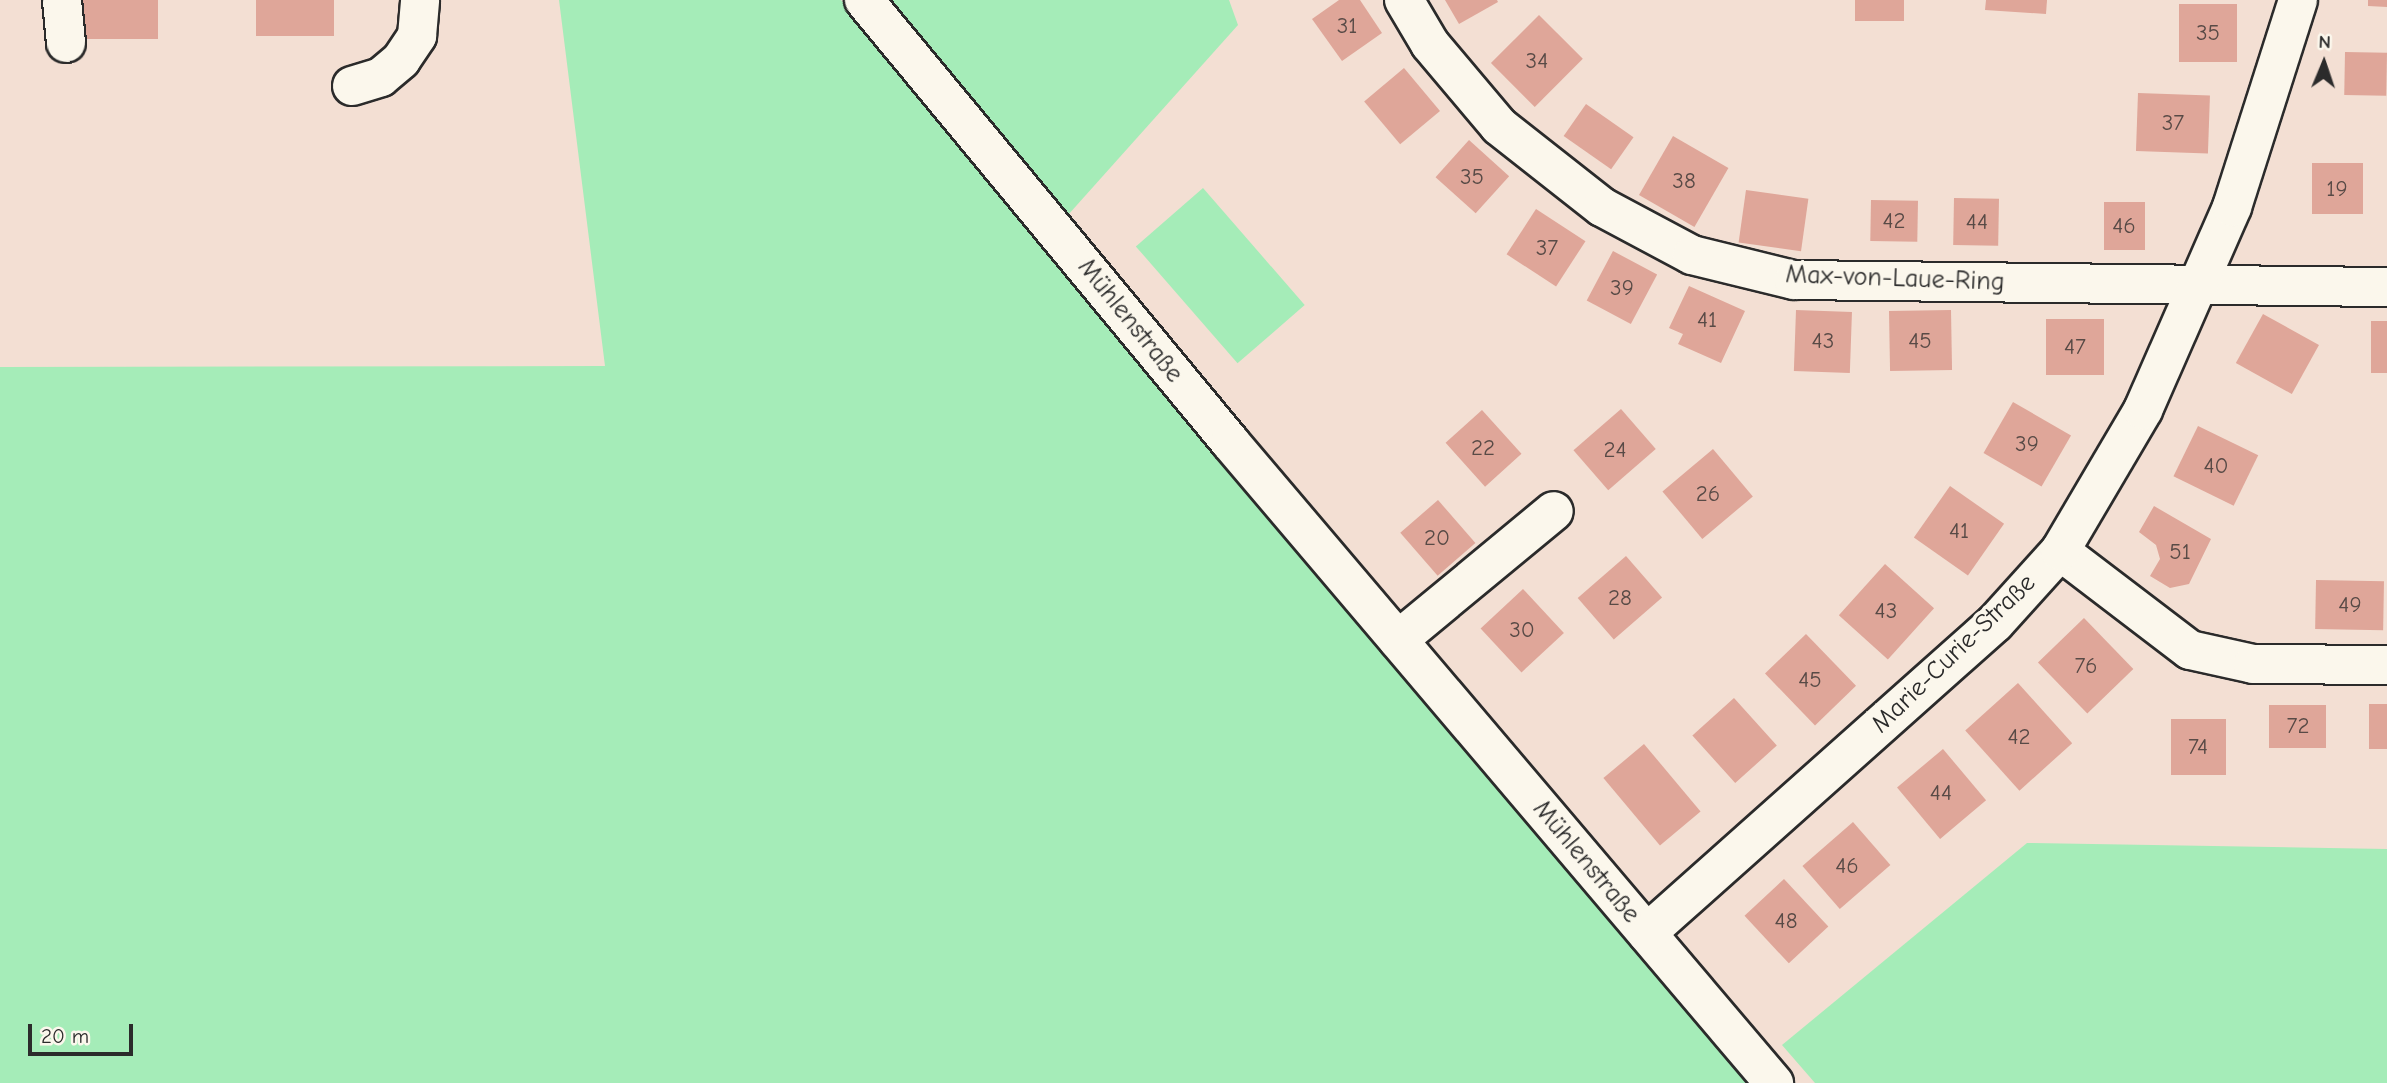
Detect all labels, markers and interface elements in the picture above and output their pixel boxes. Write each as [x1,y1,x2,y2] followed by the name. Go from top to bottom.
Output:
[1337,12,1357,40] house number: 31
[2196,19,2220,47] house number: 35
[2289,28,2359,98] north arrow
[2318,31,2331,53] text: N
[1526,47,1548,75] house number: 34
[2162,109,2184,137] house number: 37
[1460,163,1484,191] house number: 35
[1672,167,1696,195] house number: 38
[2326,175,2348,203] house number: 19
[1882,207,1906,235] house number: 42
[1966,208,1988,236] house number: 44
[2112,212,2136,240] house number: 46
[1536,234,1558,262] house number: 37
[1071,253,1189,389] street label: Mühlenstraße
[1785,260,2005,298] street label: Max-von-Laue-Ring
[1610,274,1634,302] house number: 39
[1697,306,1717,334] house number: 41
[1812,327,1834,355] house number: 43
[1908,327,1932,355] house number: 45
[2064,333,2086,361] house number: 47
[2015,430,2039,458] house number: 39
[1471,434,1495,462] house number: 22
[1603,436,1627,464] house number: 24
[2203,452,2229,480] house number: 40
[1696,480,1720,508] house number: 26
[1949,517,1969,545] house number: 41
[1424,524,1450,552] house number: 20
[2169,538,2191,566] house number: 51
[1866,568,2042,740] street label: Marie-Curie-Straße
[1608,584,1632,612] house number: 28
[2338,591,2362,619] house number: 49
[1875,597,1897,625] house number: 43
[1509,616,1535,644] house number: 30
[2074,652,2098,680] house number: 76
[1798,666,1822,694] house number: 45
[2287,712,2309,740] house number: 72
[2007,723,2031,751] house number: 42
[2188,733,2208,761] house number: 74
[1930,779,1952,807] house number: 44
[1526,794,1646,930] street label: Mühlenstraße
[1835,852,1859,880] house number: 46
[1775,907,1797,935] house number: 48
[32,1010,136,1054] scale bar
[41,1024,89,1048] text: 20 m

